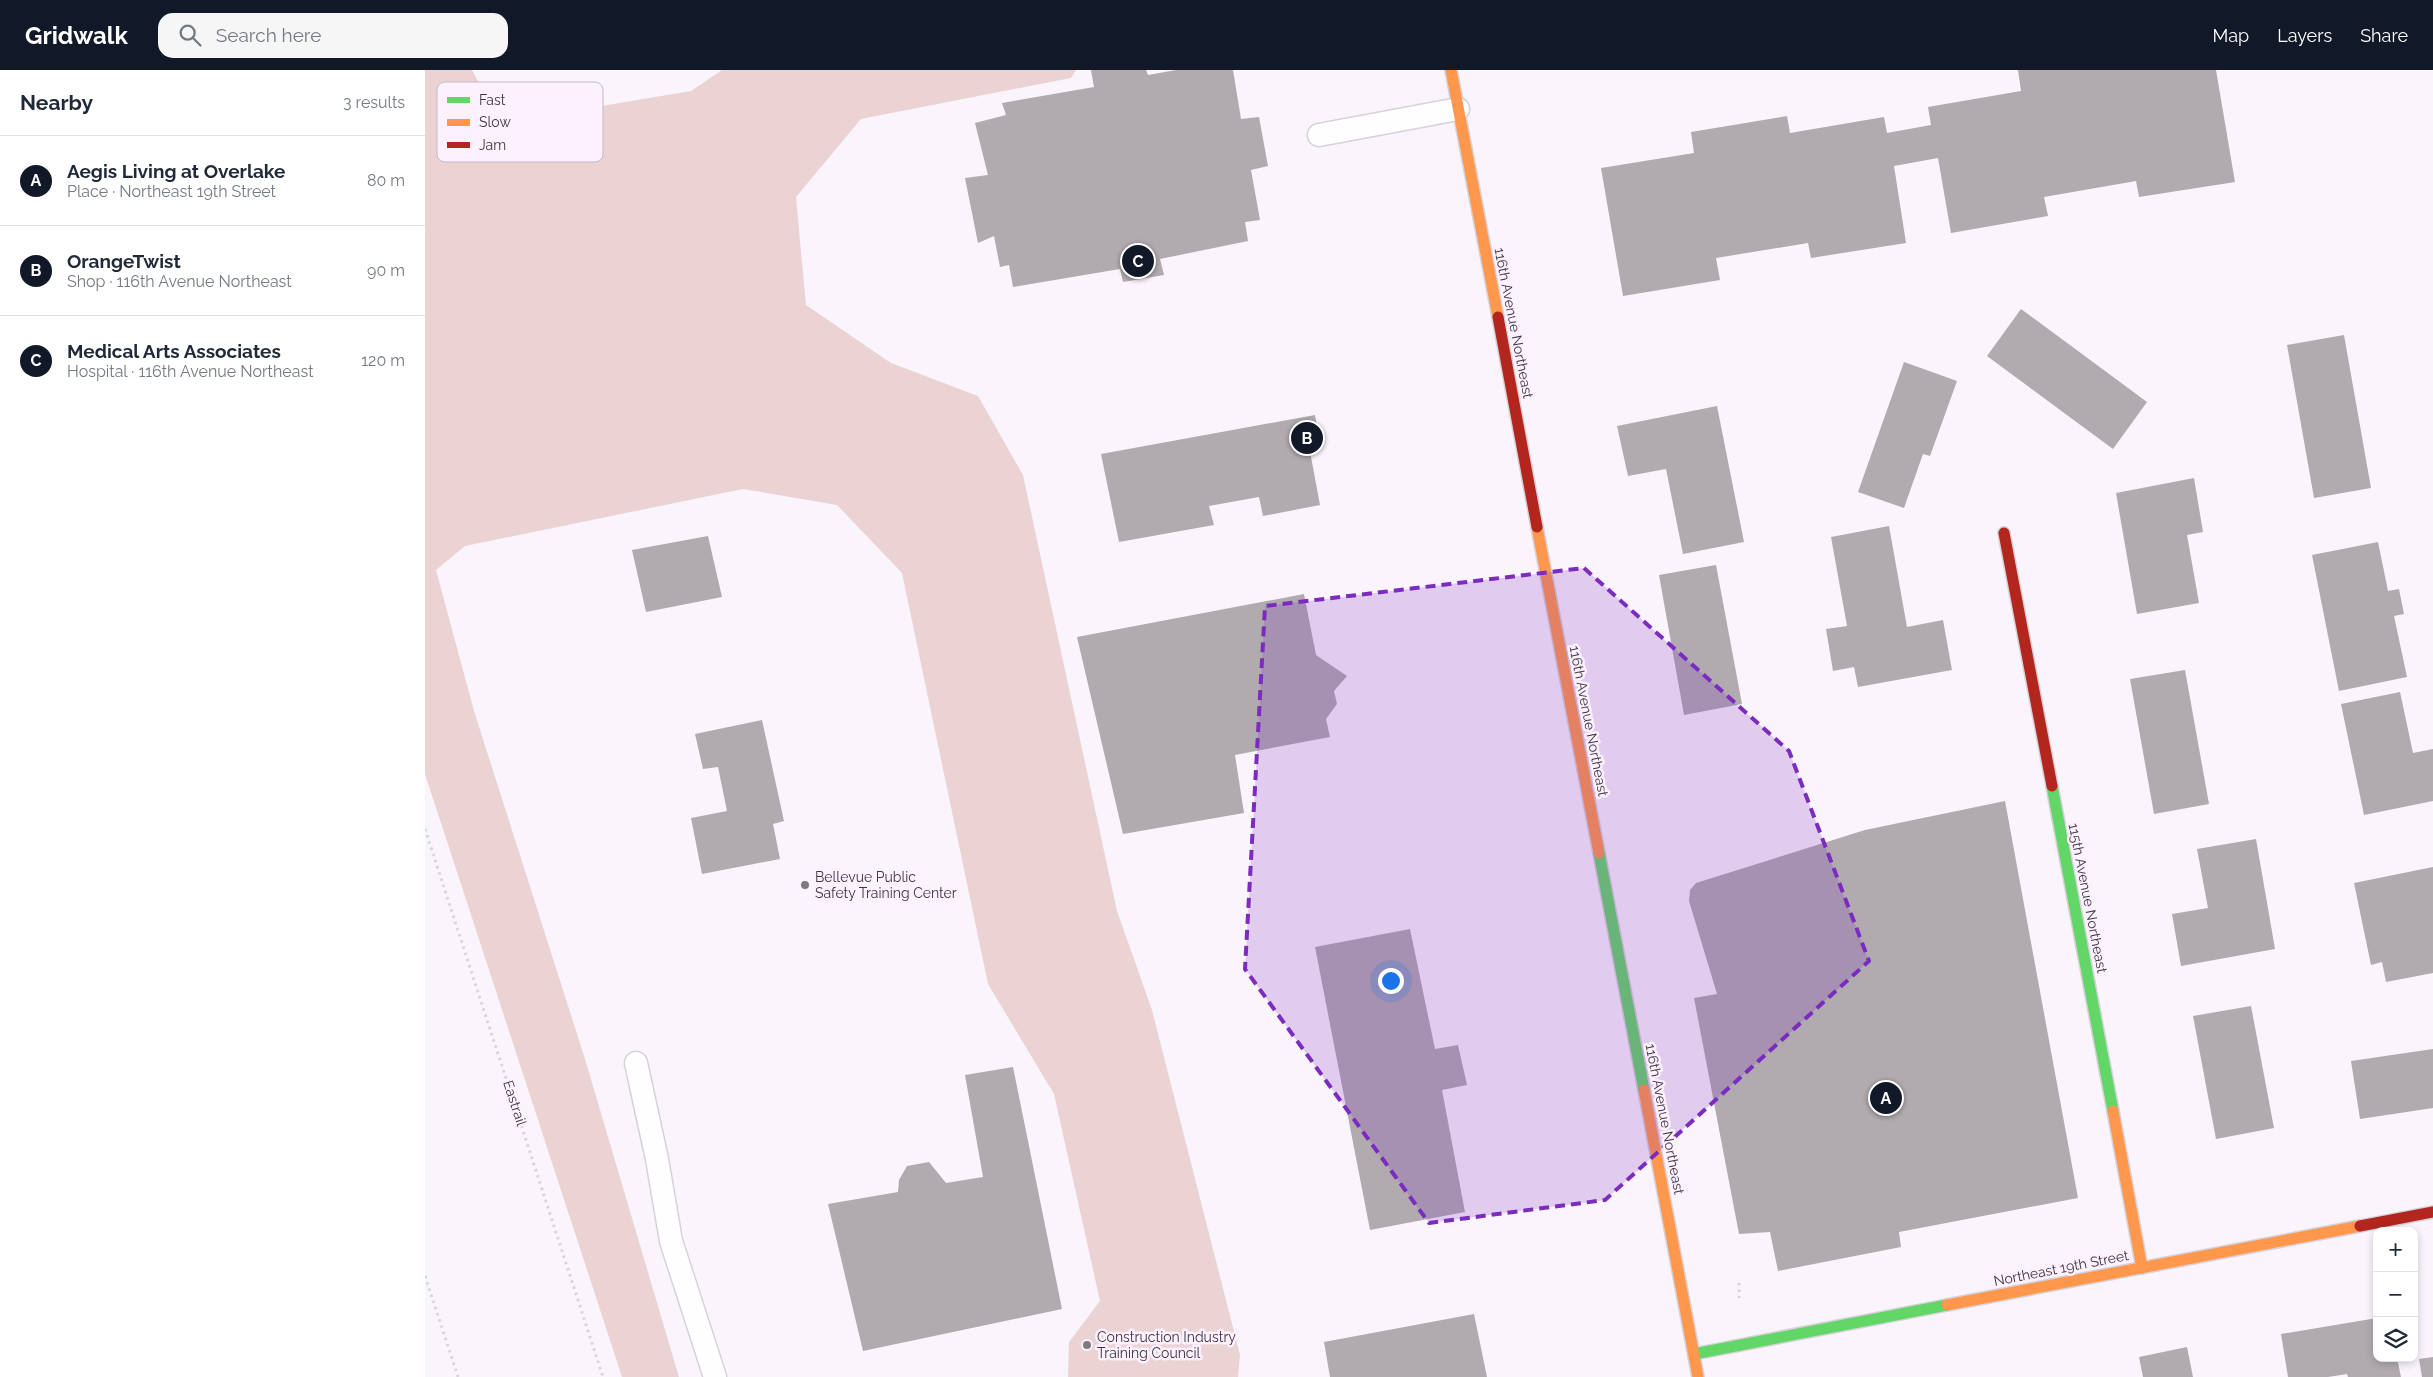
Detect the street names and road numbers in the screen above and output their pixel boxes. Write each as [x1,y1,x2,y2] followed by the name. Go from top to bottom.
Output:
[1492,246,1537,400] street label: 116th Avenue Northeast
[1567,644,1612,798] street label: 116th Avenue Northeast
[2066,822,2110,975] street label: 115th Avenue Northeast
[1643,1042,1688,1196] street label: 116th Avenue Northeast
[500,1078,530,1128] street label: Eastrail
[1992,1247,2130,1289] street label: Northeast 19th Street

